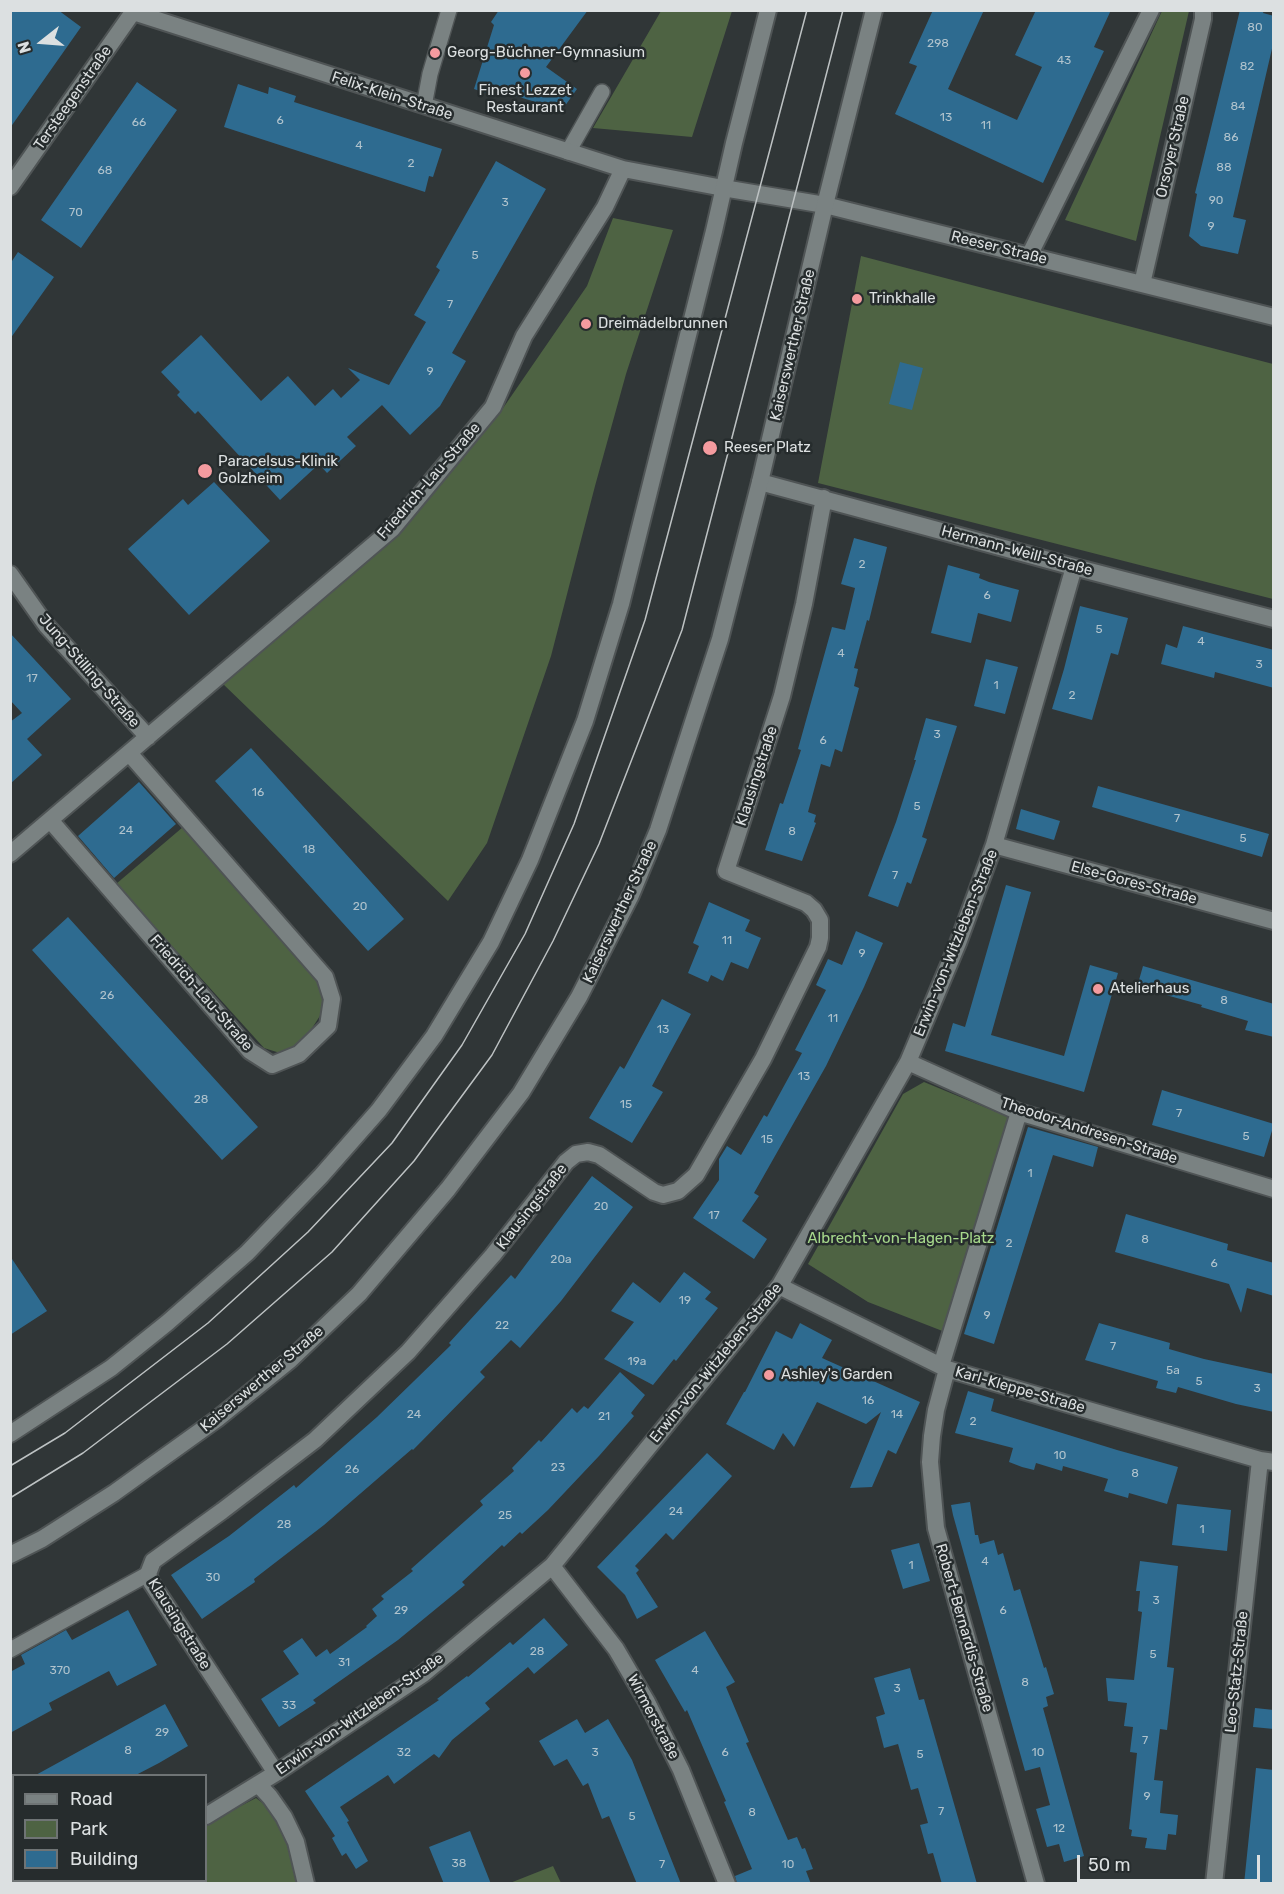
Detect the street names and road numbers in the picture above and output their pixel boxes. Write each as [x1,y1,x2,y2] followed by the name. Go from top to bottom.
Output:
[30,43,116,153] street label: Tersteegenstraße
[329,68,455,124] street label: Felix-Klein-Straße
[1153,94,1193,200] street label: Orsoyer Straße
[949,227,1049,269] street label: Reeser Straße
[767,267,819,423] street label: Kaiserswerther Straße
[374,419,484,543] street label: Friedrich-Lau-Straße
[939,522,1095,580] street label: Hermann-Weill-Straße
[35,611,143,731] street label: Jung-Stilling-Straße
[732,724,782,828] street label: Klausingstraße
[579,838,661,986] street label: Kaiserswerther Straße
[910,847,1002,1039] street label: Erwin-von-Witzleben-Straße
[1069,858,1199,908] street label: Else-Gores-Straße
[146,931,256,1055] street label: Friedrich-Lau-Straße
[998,1094,1180,1168] street label: Theodor-Andresen-Straße
[493,1161,571,1253] street label: Klausingstraße
[646,1280,786,1446] street label: Erwin-von-Witzleben-Straße
[197,1322,327,1436] street label: Kaiserswerther Straße
[953,1363,1087,1417] street label: Karl-Kleppe-Straße
[931,1542,997,1714] street label: Robert-Bernardis-Straße
[144,1575,214,1673] street label: Klausingstraße
[1222,1610,1252,1734] street label: Leo-Statz-Straße
[273,1649,447,1779] street label: Erwin-von-Witzleben-Straße
[623,1672,683,1762] street label: Wirmerstraße

